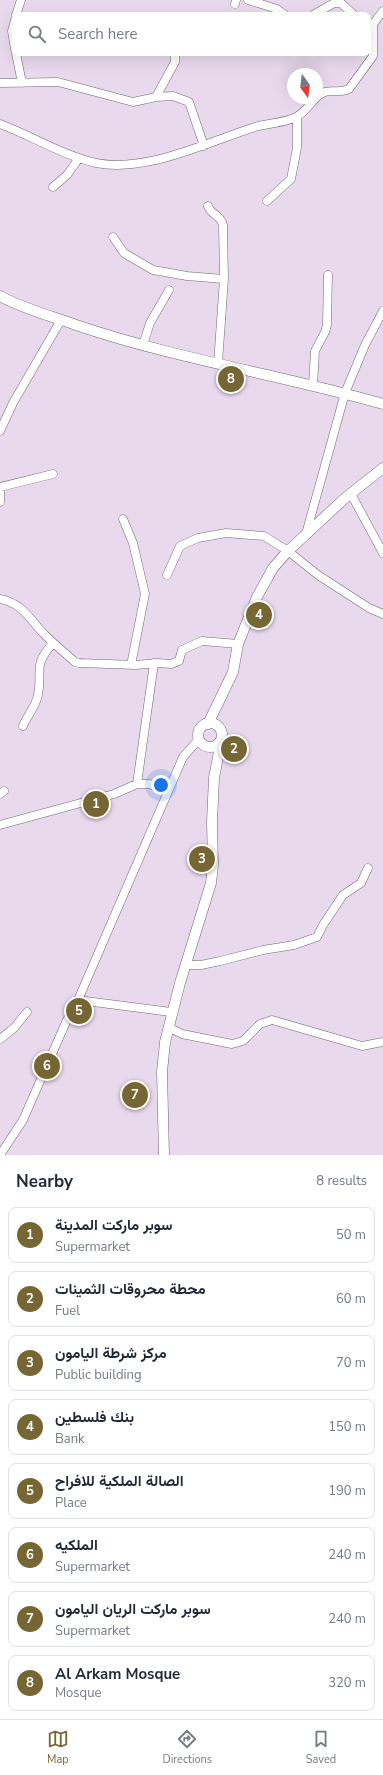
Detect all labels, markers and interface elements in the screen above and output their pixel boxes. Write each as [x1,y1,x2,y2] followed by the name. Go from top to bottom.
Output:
[12,12,371,56] search box
[26,23,48,45] icon: search
[58,24,138,44] text: Search here
[287,68,323,104] north arrow
[218,364,244,394] pin: 8
[246,600,272,630] pin: 4
[221,734,247,764] pin: 2
[151,775,171,795] your location
[83,789,109,819] pin: 1
[189,844,215,874] pin: 3
[66,996,92,1026] pin: 5
[34,1051,60,1081] pin: 6
[122,1080,148,1110] pin: 7
[16,1170,73,1193] text: Nearby
[316,1172,367,1190] text: 8 results
[55,1215,173,1235] text: سوبر ماركت المدينة
[26,1226,34,1244] text: 1
[336,1226,366,1244] text: 50 m
[55,1238,130,1256] text: Supermarket
[55,1279,206,1299] text: محطة محروقات الثمينات
[26,1290,34,1308] text: 2
[336,1290,366,1308] text: 60 m
[55,1302,80,1320] text: Fuel
[55,1343,167,1363] text: مركز شرطة اليامون
[26,1354,34,1372] text: 3
[336,1354,366,1372] text: 70 m
[55,1366,142,1384] text: Public building
[55,1407,134,1427] text: بنك فلسطين
[26,1418,34,1436] text: 4
[328,1418,366,1436] text: 150 m
[55,1430,85,1448] text: Bank
[55,1471,184,1491] text: الصالة الملكية للافراح
[26,1482,34,1500] text: 5
[328,1482,366,1500] text: 190 m
[55,1494,87,1512] text: Place
[55,1535,98,1555] text: الملكيه
[26,1546,34,1564] text: 6
[328,1546,366,1564] text: 240 m
[55,1558,130,1576] text: Supermarket
[55,1599,211,1619] text: سوبر ماركت الريان اليامون
[26,1610,34,1628] text: 7
[328,1610,366,1628] text: 240 m
[55,1622,130,1640] text: Supermarket
[55,1664,180,1684] text: Al Arkam Mosque
[26,1674,34,1692] text: 8
[328,1674,366,1692] text: 320 m
[55,1684,101,1702] text: Mosque
[47,1728,69,1767] tab: Map
[163,1728,212,1767] tab: Directions
[306,1728,336,1767] tab: Saved

